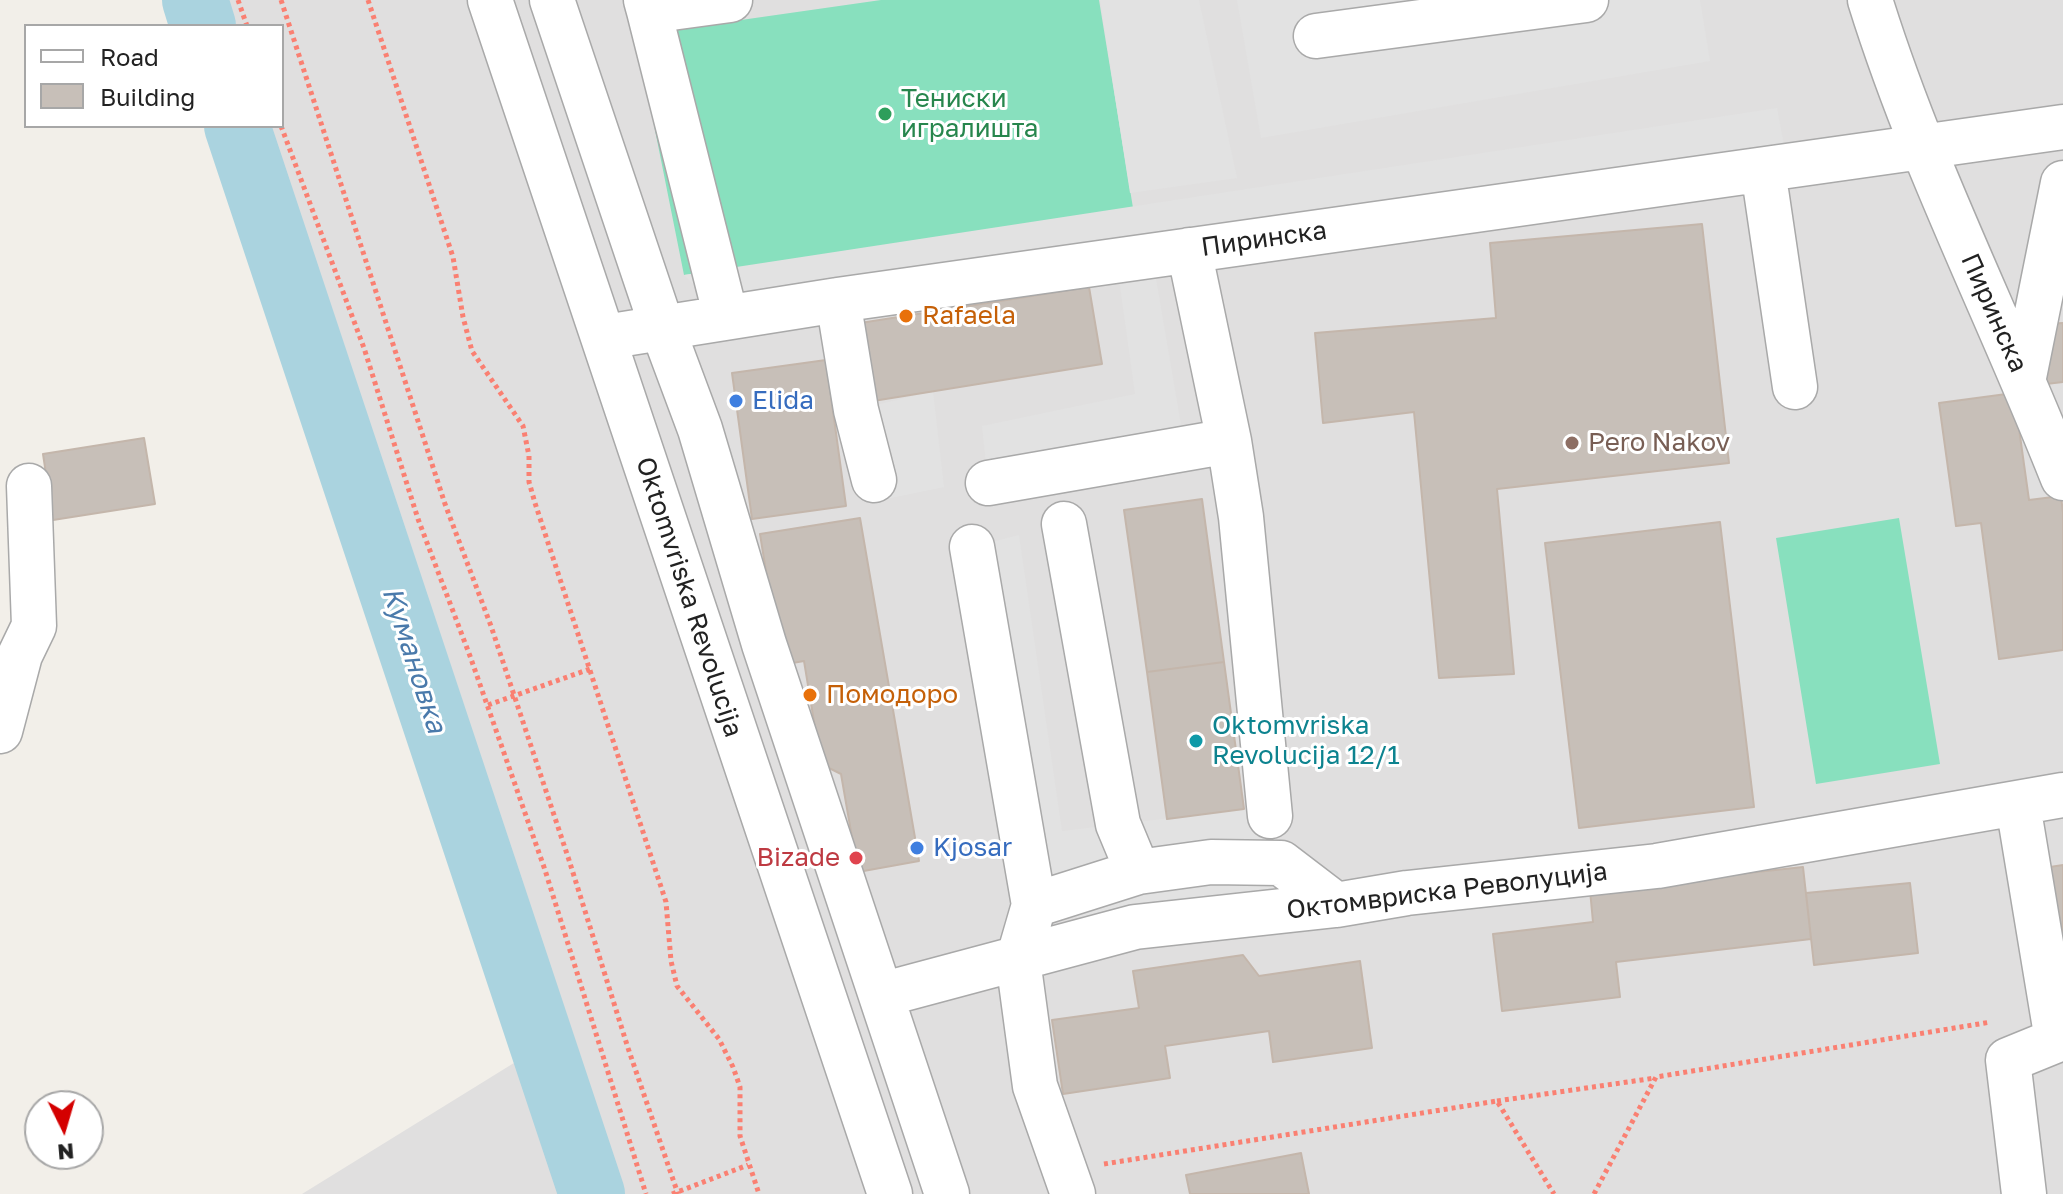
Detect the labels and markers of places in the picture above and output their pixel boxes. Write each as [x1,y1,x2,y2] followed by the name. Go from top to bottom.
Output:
[901,83,1039,144] place label: Тениски игралишта
[876,105,894,123] marker: Тениски игралишта
[922,300,1016,332] place label: Rafaela
[897,307,915,325] marker: Rafaela
[752,385,814,417] place label: Elida
[727,392,745,410] marker: Elida
[1588,427,1730,459] place label: Pero Nakov
[1563,434,1581,452] marker: Pero Nakov
[826,679,958,711] place label: Помодоро
[801,686,819,704] marker: Помодоро
[1212,710,1400,772] place label: Oktomvriska Revolucija 12/1
[1187,732,1205,750] marker: Oktomvriska Revolucija 12/1
[933,832,1012,864] place label: Kjosar
[908,839,926,857] marker: Kjosar
[757,842,840,874] place label: Bizade
[847,849,865,867] marker: Bizade

